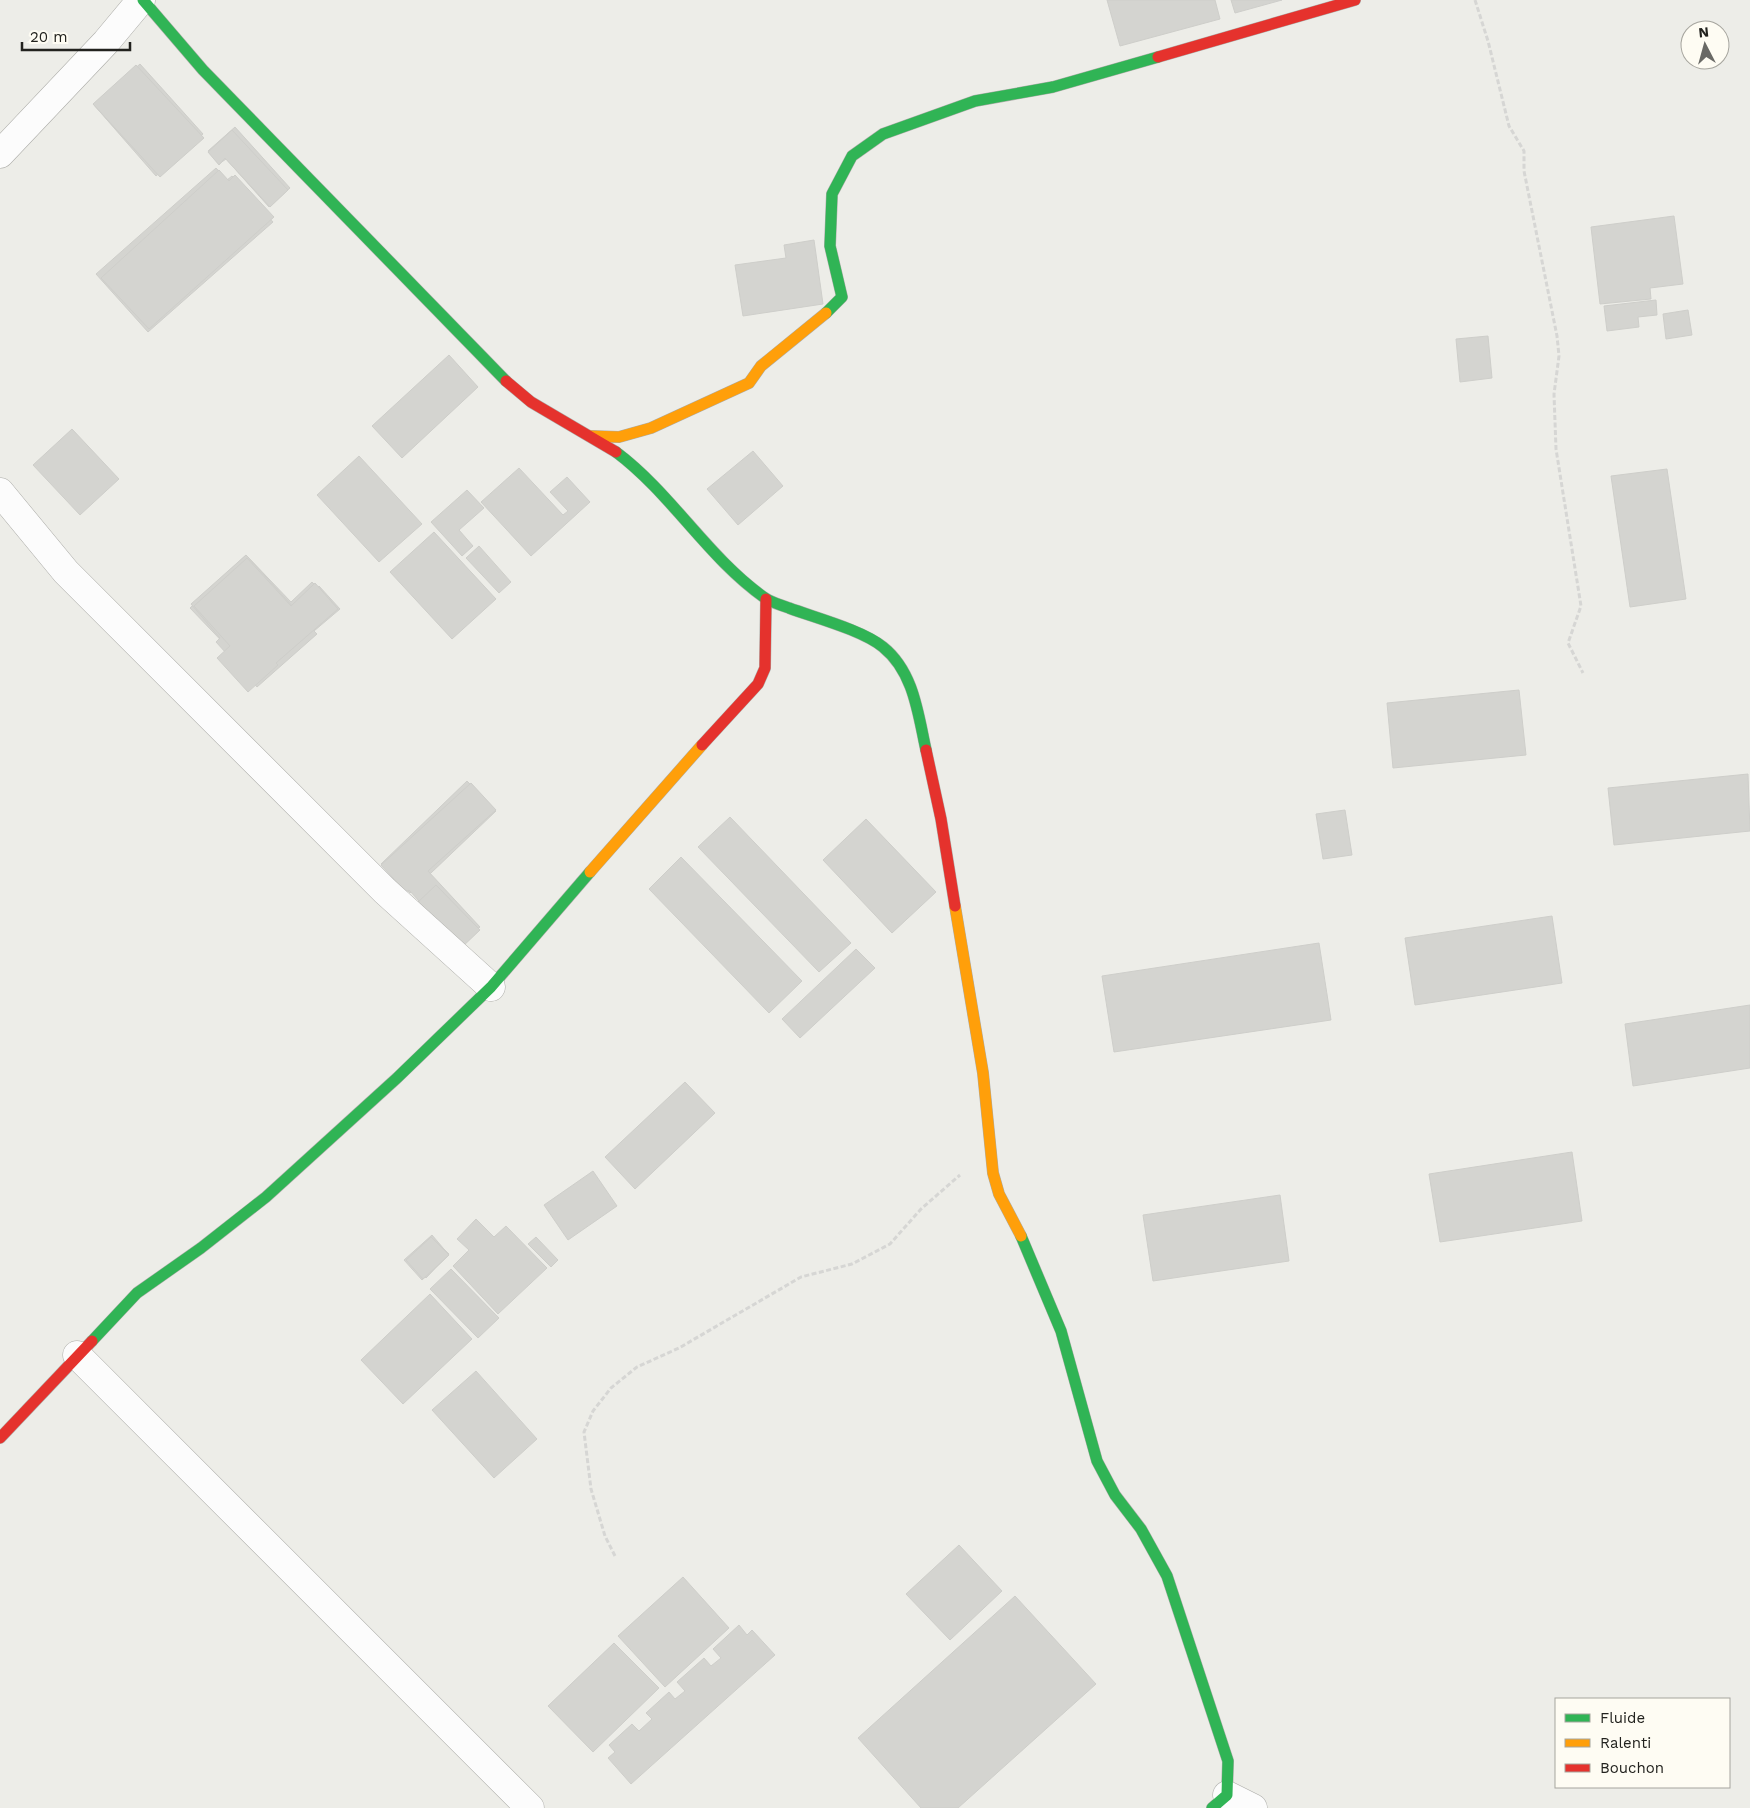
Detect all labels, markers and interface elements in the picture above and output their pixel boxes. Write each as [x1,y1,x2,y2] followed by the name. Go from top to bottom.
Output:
[22,20,130,52] scale bar
[1680,20,1730,70] north arrow
[1698,24,1710,41] text: N
[30,28,68,46] text: 20 m
[1555,1698,1730,1788] legend
[1600,1709,1645,1727] text: Fluide
[1600,1734,1651,1752] text: Ralenti
[1600,1759,1664,1777] text: Bouchon

